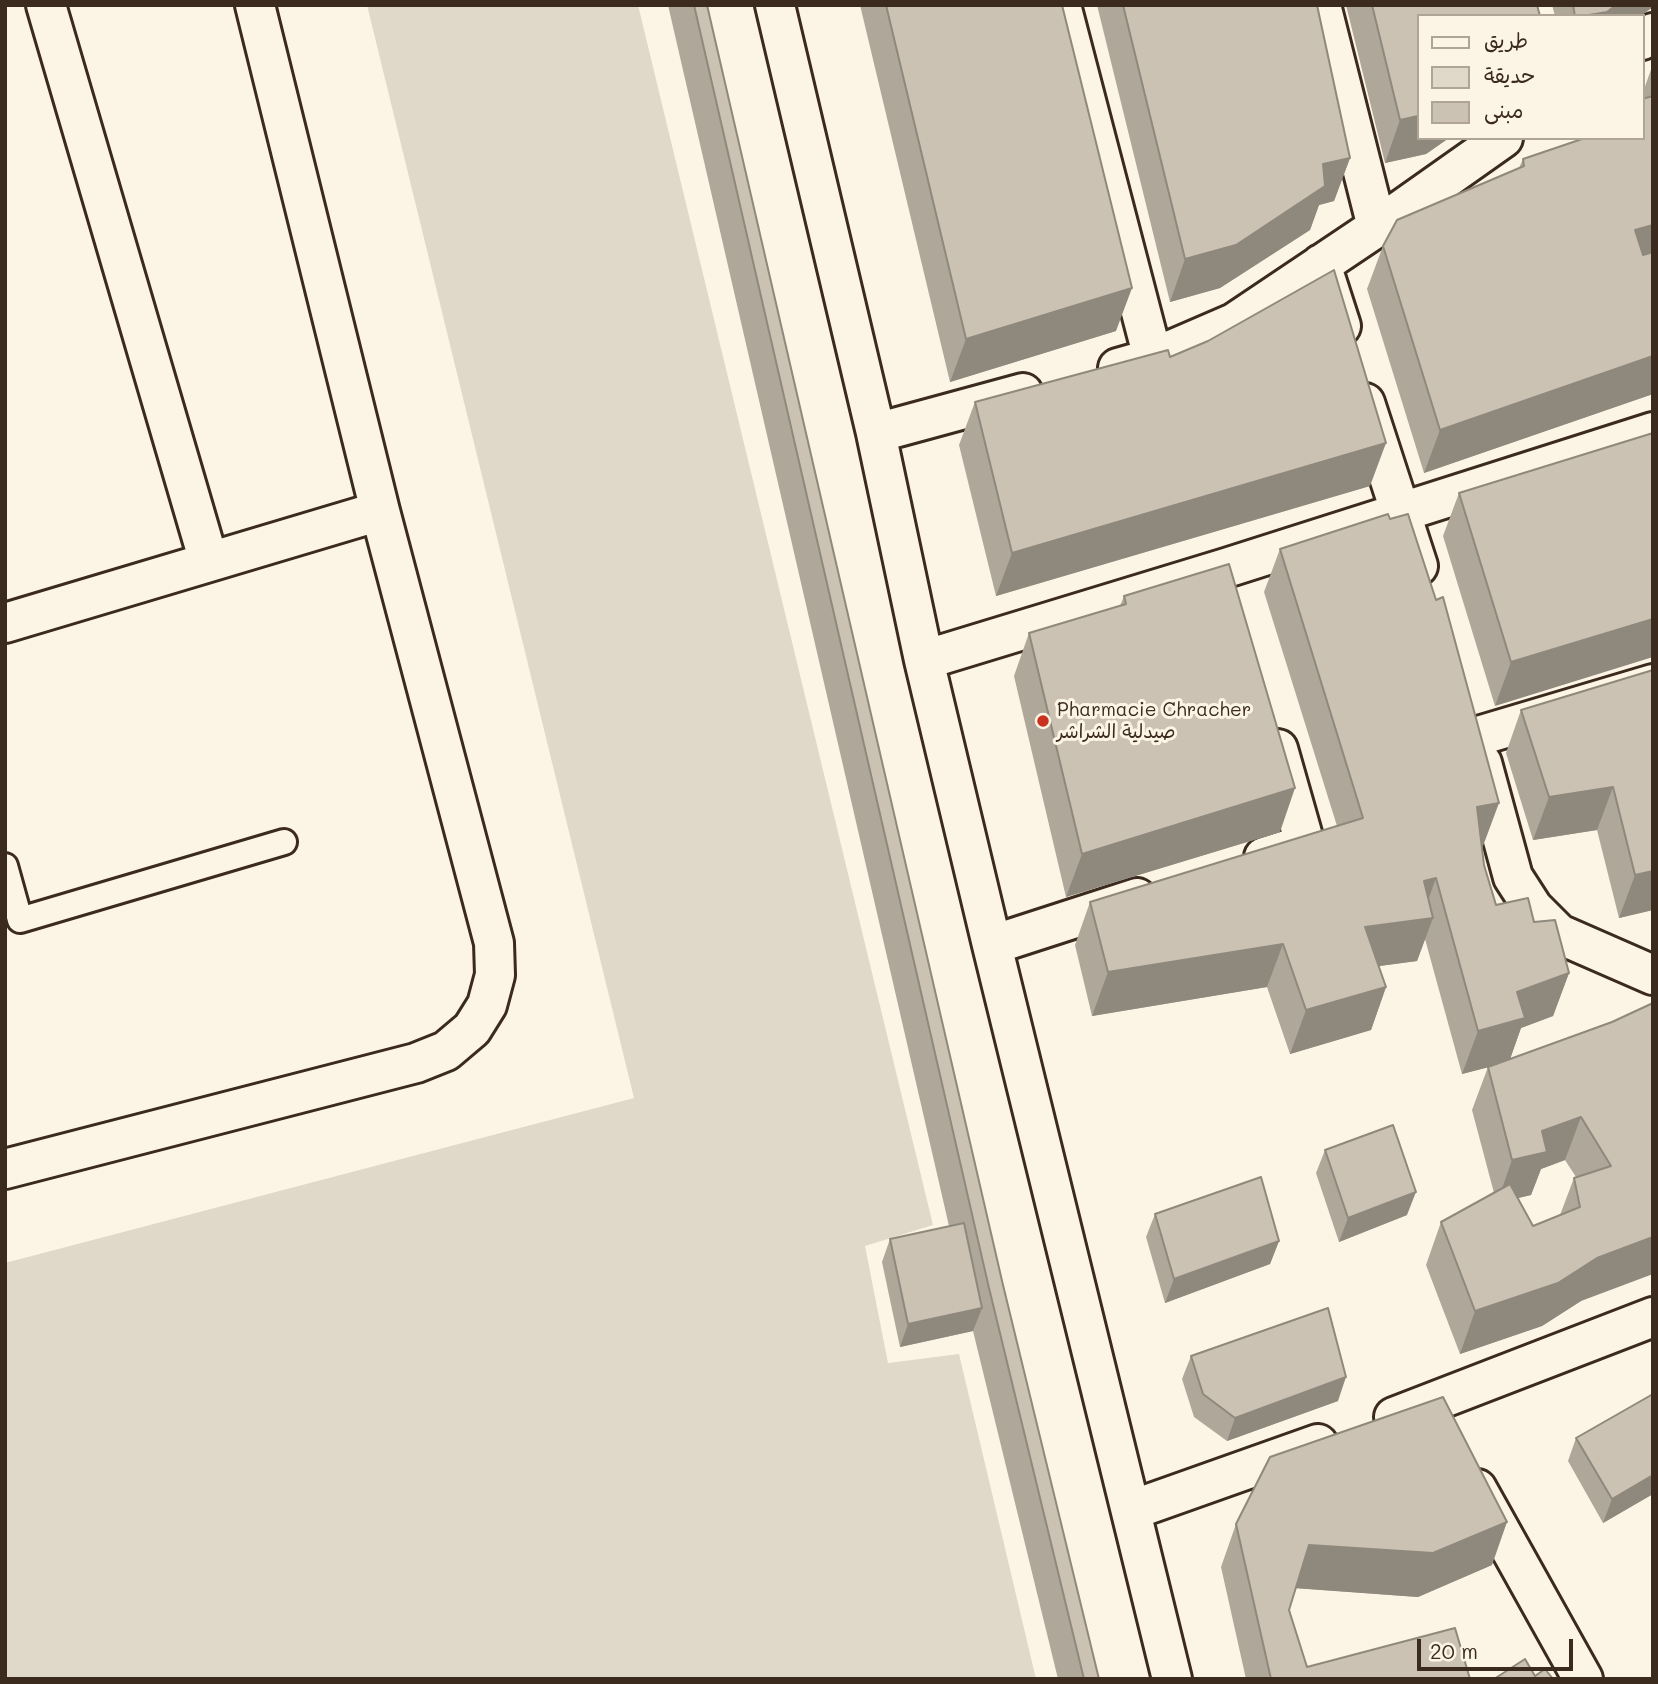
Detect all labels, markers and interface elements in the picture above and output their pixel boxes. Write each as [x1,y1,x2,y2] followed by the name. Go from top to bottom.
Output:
[1416,14,1644,140] legend
[1484,26,1528,53] text: طريق
[1484,61,1535,88] text: حديقة
[1484,96,1523,123] text: مبنى
[1057,699,1251,743] place label: Pharmacie Chracher صيدلية الشراشر
[1035,713,1051,729] marker: Pharmacie Chracher صيدلية الشراشر
[1420,1624,1576,1668] scale bar
[1430,1637,1478,1664] text: 20 m

